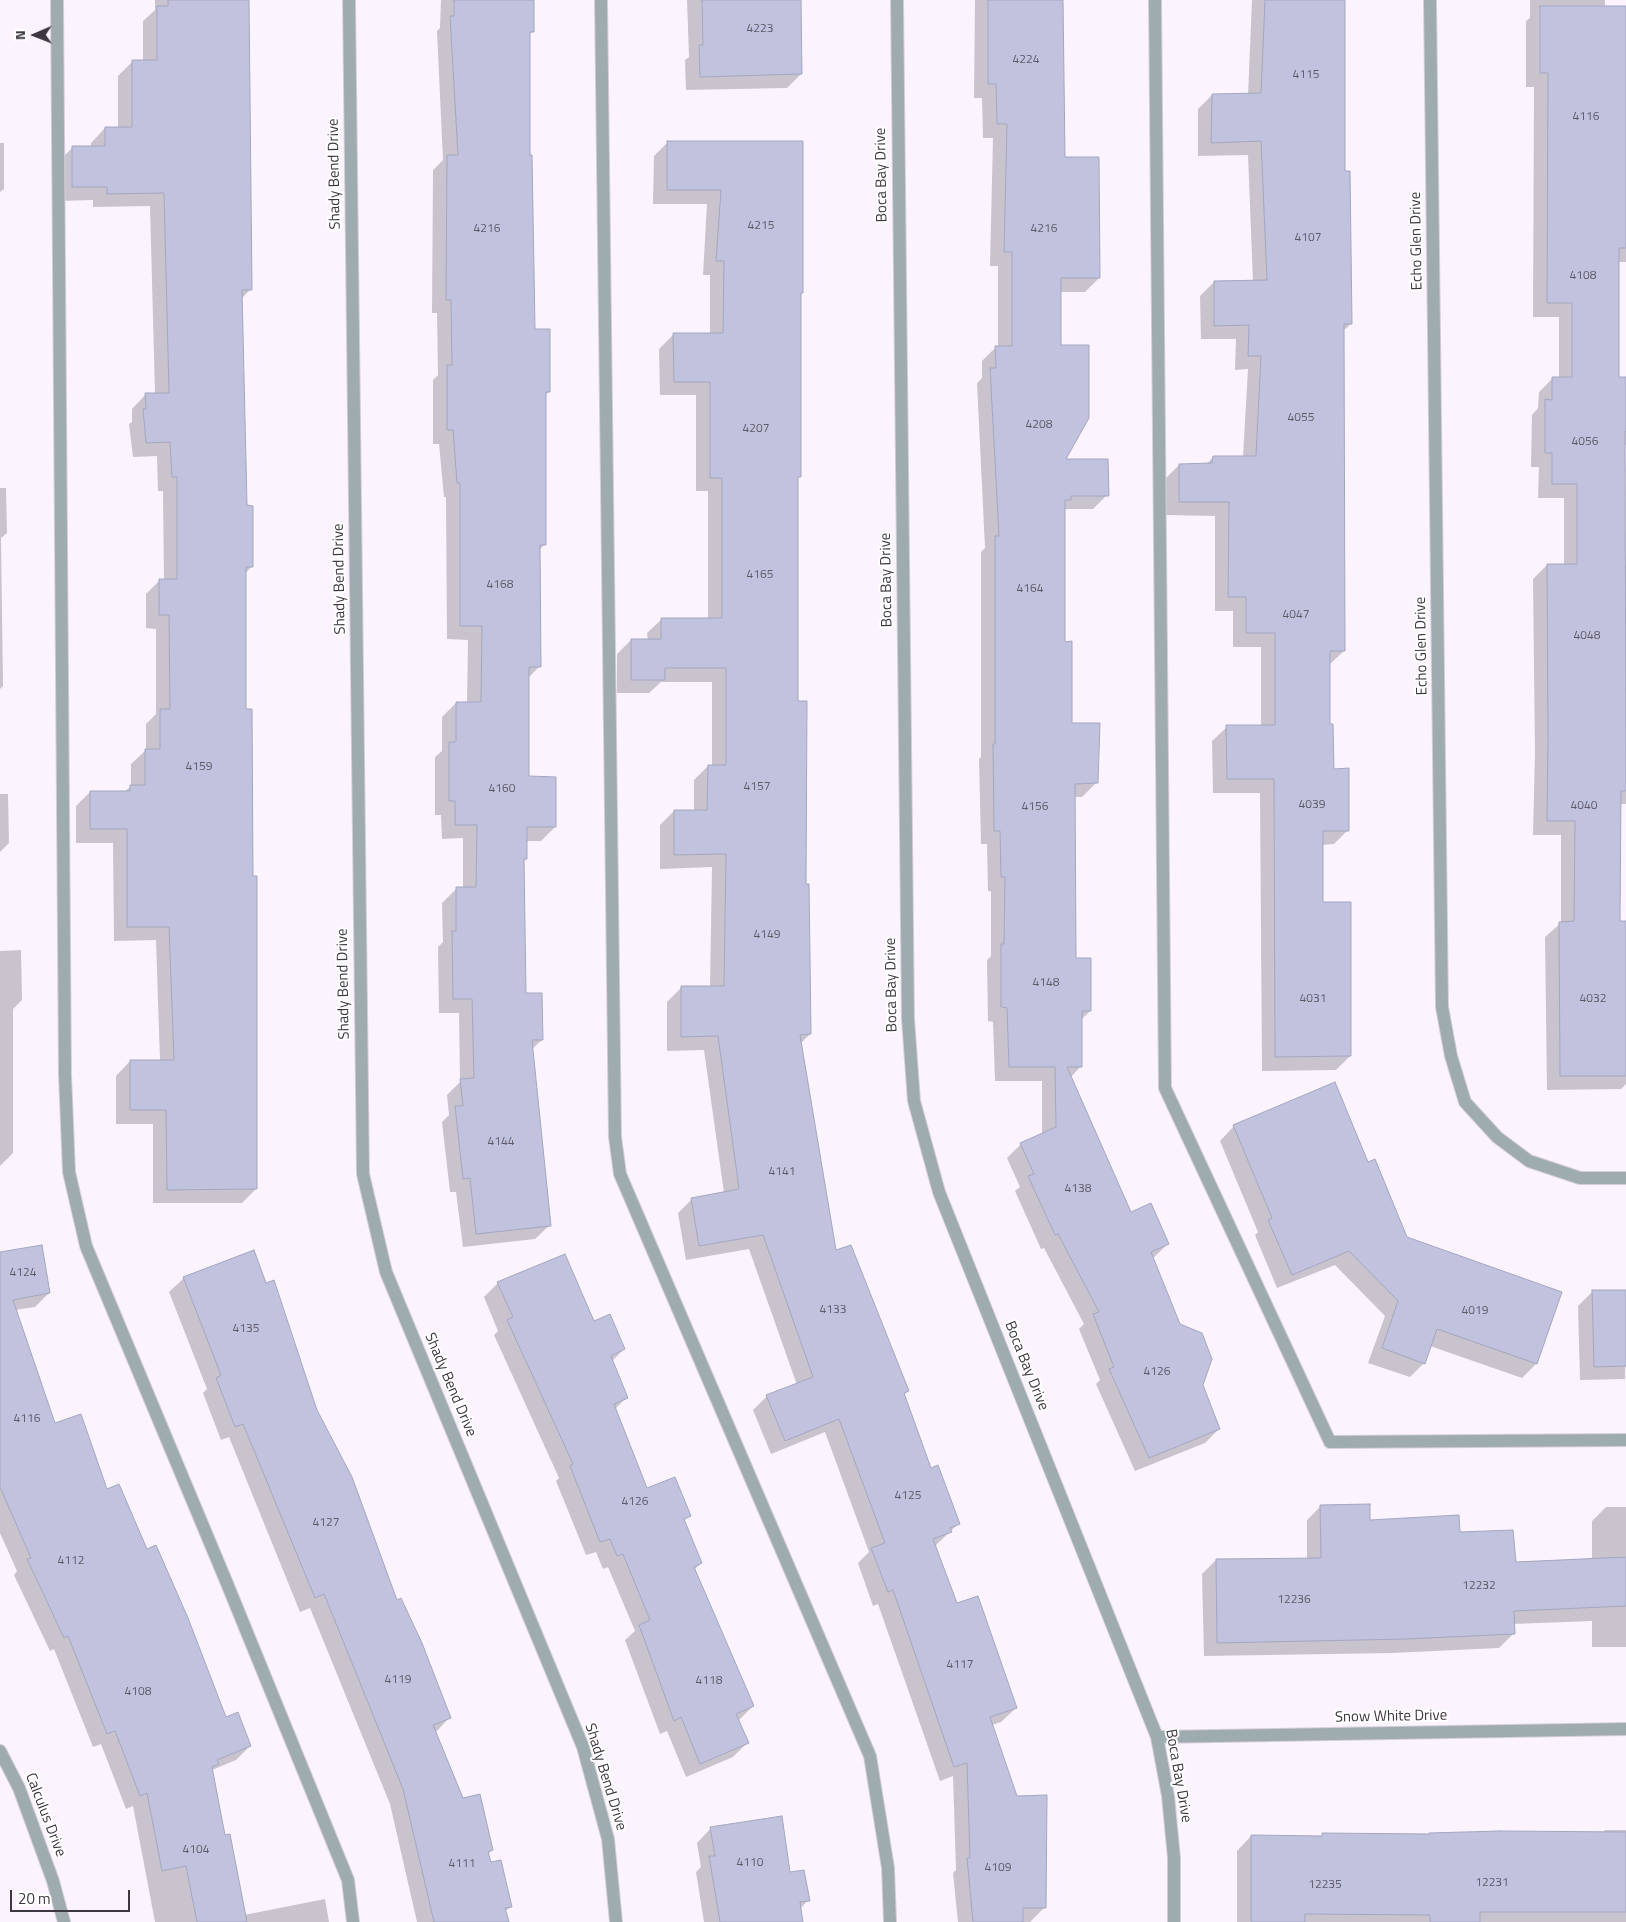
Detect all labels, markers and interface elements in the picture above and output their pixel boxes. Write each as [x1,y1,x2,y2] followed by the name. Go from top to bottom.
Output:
[10,10,60,60] north arrow
[747,22,773,36] house number: 4223
[9,30,30,40] text: N
[1013,53,1039,67] house number: 4224
[1293,68,1319,82] house number: 4115
[1573,110,1599,124] house number: 4116
[325,118,345,230] street label: Shady Bend Drive
[872,128,892,222] street label: Boca Bay Drive
[1407,192,1427,290] street label: Echo Glen Drive
[748,219,774,233] house number: 4215
[474,222,500,236] house number: 4216
[1031,222,1057,236] house number: 4216
[1295,231,1321,245] house number: 4107
[1570,269,1596,283] house number: 4108
[1288,411,1314,425] house number: 4055
[1026,418,1052,432] house number: 4208
[743,422,769,436] house number: 4207
[1572,435,1598,449] house number: 4056
[330,523,350,635] street label: Shady Bend Drive
[877,533,897,627] street label: Boca Bay Drive
[747,568,773,582] house number: 4165
[487,578,513,592] house number: 4168
[1017,582,1043,596] house number: 4164
[1412,597,1432,695] street label: Echo Glen Drive
[1283,608,1309,622] house number: 4047
[1574,629,1600,643] house number: 4048
[186,760,212,774] house number: 4159
[744,780,770,794] house number: 4157
[489,782,515,796] house number: 4160
[1299,798,1325,812] house number: 4039
[1571,799,1597,813] house number: 4040
[1022,800,1048,814] house number: 4156
[334,928,354,1040] street label: Shady Bend Drive
[754,928,780,942] house number: 4149
[882,938,902,1032] street label: Boca Bay Drive
[1033,976,1059,990] house number: 4148
[1300,992,1326,1006] house number: 4031
[1580,992,1606,1006] house number: 4032
[488,1135,514,1149] house number: 4144
[769,1165,795,1179] house number: 4141
[1065,1182,1091,1196] house number: 4138
[10,1266,36,1280] house number: 4124
[820,1303,846,1317] house number: 4133
[1462,1304,1488,1318] house number: 4019
[1000,1319,1052,1413] street label: Boca Bay Drive
[233,1322,259,1336] house number: 4135
[420,1330,480,1440] street label: Shady Bend Drive
[1144,1365,1170,1379] house number: 4126
[14,1412,40,1426] house number: 4116
[895,1489,921,1503] house number: 4125
[622,1495,648,1509] house number: 4126
[313,1516,339,1530] house number: 4127
[58,1554,84,1568] house number: 4112
[1462,1579,1496,1593] house number: 12232
[1277,1593,1311,1607] house number: 12236
[947,1658,973,1672] house number: 4117
[385,1673,411,1687] house number: 4119
[696,1674,722,1688] house number: 4118
[125,1685,151,1699] house number: 4108
[1335,1707,1447,1727] street label: Snow White Drive
[580,1721,630,1833] street label: Shady Bend Drive
[1161,1728,1195,1824] street label: Boca Bay Drive
[21,1771,69,1859] street label: Calculus Drive
[183,1843,209,1857] house number: 4104
[737,1856,763,1870] house number: 4110
[449,1857,475,1871] house number: 4111
[985,1861,1011,1875] house number: 4109
[1475,1876,1509,1890] house number: 12231
[1308,1878,1342,1892] house number: 12235
[12,1880,132,1912] scale bar
[18,1887,51,1910] text: 20 m

